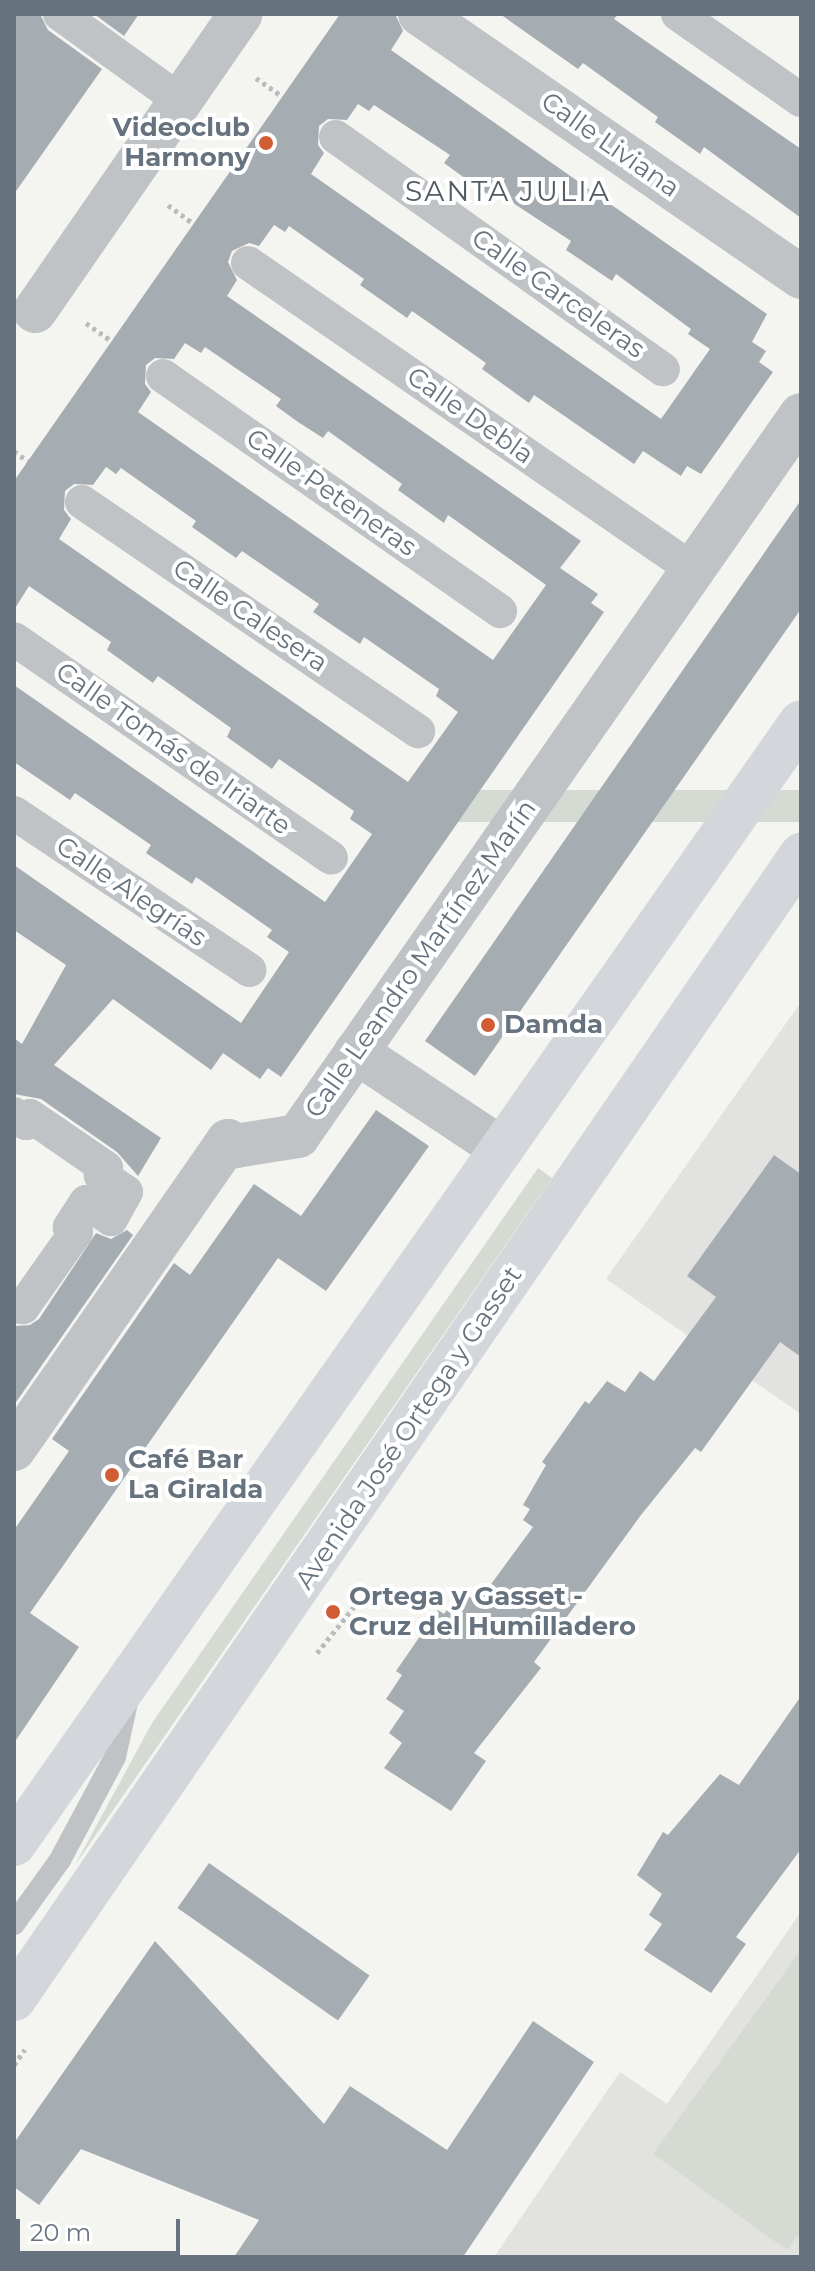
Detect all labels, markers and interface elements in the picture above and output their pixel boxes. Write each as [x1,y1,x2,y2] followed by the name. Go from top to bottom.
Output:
[535,86,685,204] street label: Calle Liviana
[113,112,250,174] place label: Videoclub Harmony
[257,134,275,152] marker: Videoclub Harmony
[405,174,611,208] district label: SANTA JULIA
[466,223,650,365] street label: Calle Carceleras
[401,361,539,471] street label: Calle Debla
[240,423,422,563] street label: Calle Peteneras
[167,553,333,679] street label: Calle Calesera
[50,656,296,842] street label: Calle Tomás de Iriarte
[299,794,543,1124] street label: Calle Leandro Martínez Marín
[50,830,212,954] street label: Calle Alegrías
[504,1009,603,1041] place label: Damda
[479,1016,497,1034] marker: Damda
[289,1261,529,1595] street label: Avenida José Ortega y Gasset
[128,1444,263,1506] place label: Café Bar La Giralda
[103,1466,121,1484] marker: Café Bar La Giralda
[349,1581,636,1642] place label: Ortega y Gasset - Cruz del Humilladero
[324,1603,342,1621] marker: Ortega y Gasset - Cruz del Humilladero
[20,2203,184,2253] scale bar
[30,2218,91,2247] text: 20 m

